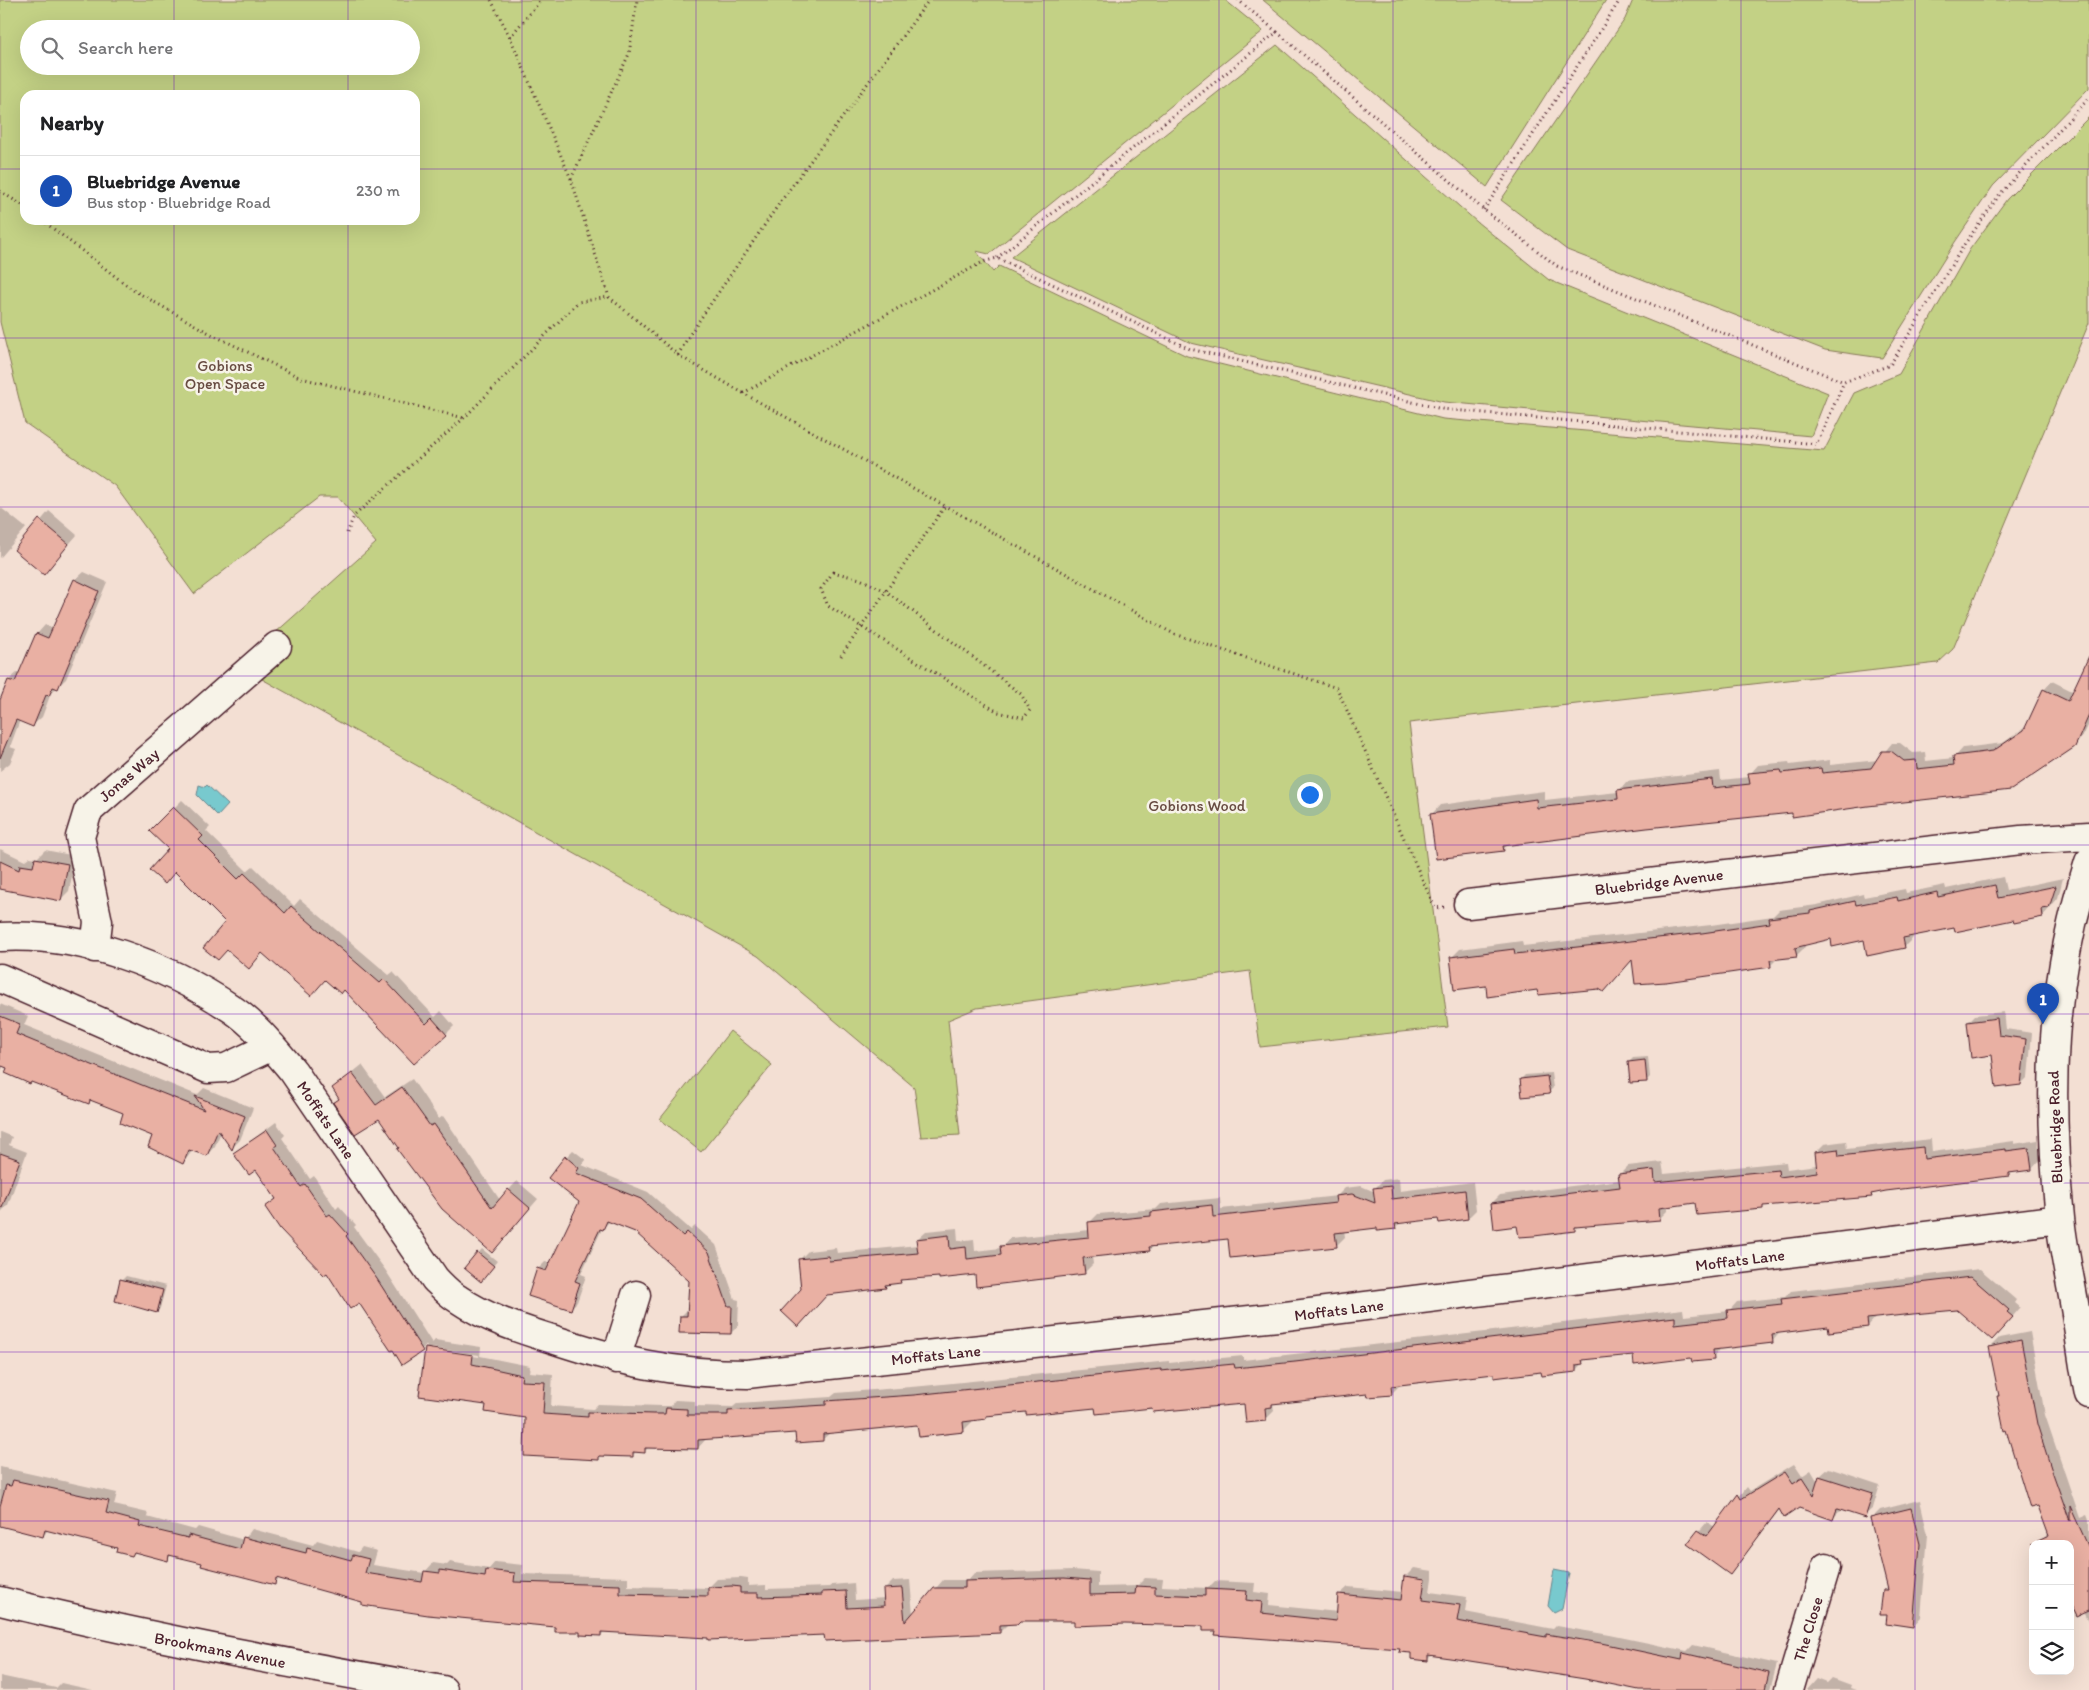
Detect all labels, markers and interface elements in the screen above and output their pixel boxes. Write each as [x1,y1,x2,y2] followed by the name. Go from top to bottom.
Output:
[20,20,420,75] search box
[38,34,66,62] icon: search
[78,36,173,59] text: Search here
[40,110,104,135] text: Nearby
[87,170,240,193] text: Bluebridge Avenue
[52,181,60,200] text: 1
[356,181,400,200] text: 230 m
[87,193,271,212] text: Bus stop · Bluebridge Road
[185,356,265,393] park label: Gobions Open Space
[95,744,163,806] street label: Jonas Way
[1297,782,1323,808] your location
[1148,796,1246,815] park label: Gobions Wood
[1594,865,1724,899] street label: Bluebridge Avenue
[2027,983,2059,1024] pin: 1
[2044,1070,2066,1184] street label: Bluebridge Road
[293,1077,359,1163] street label: Moffats Lane
[1694,1245,1786,1275] street label: Moffats Lane
[1293,1295,1385,1325] street label: Moffats Lane
[890,1341,982,1369] street label: Moffats Lane
[2029,1540,2074,1675] map controls
[2029,1540,2074,1585] button: +
[2029,1585,2074,1630] button: −
[1789,1594,1827,1664] street label: The Close
[153,1628,288,1672] street label: Brookmans Avenue
[2029,1630,2074,1675] button: layers

